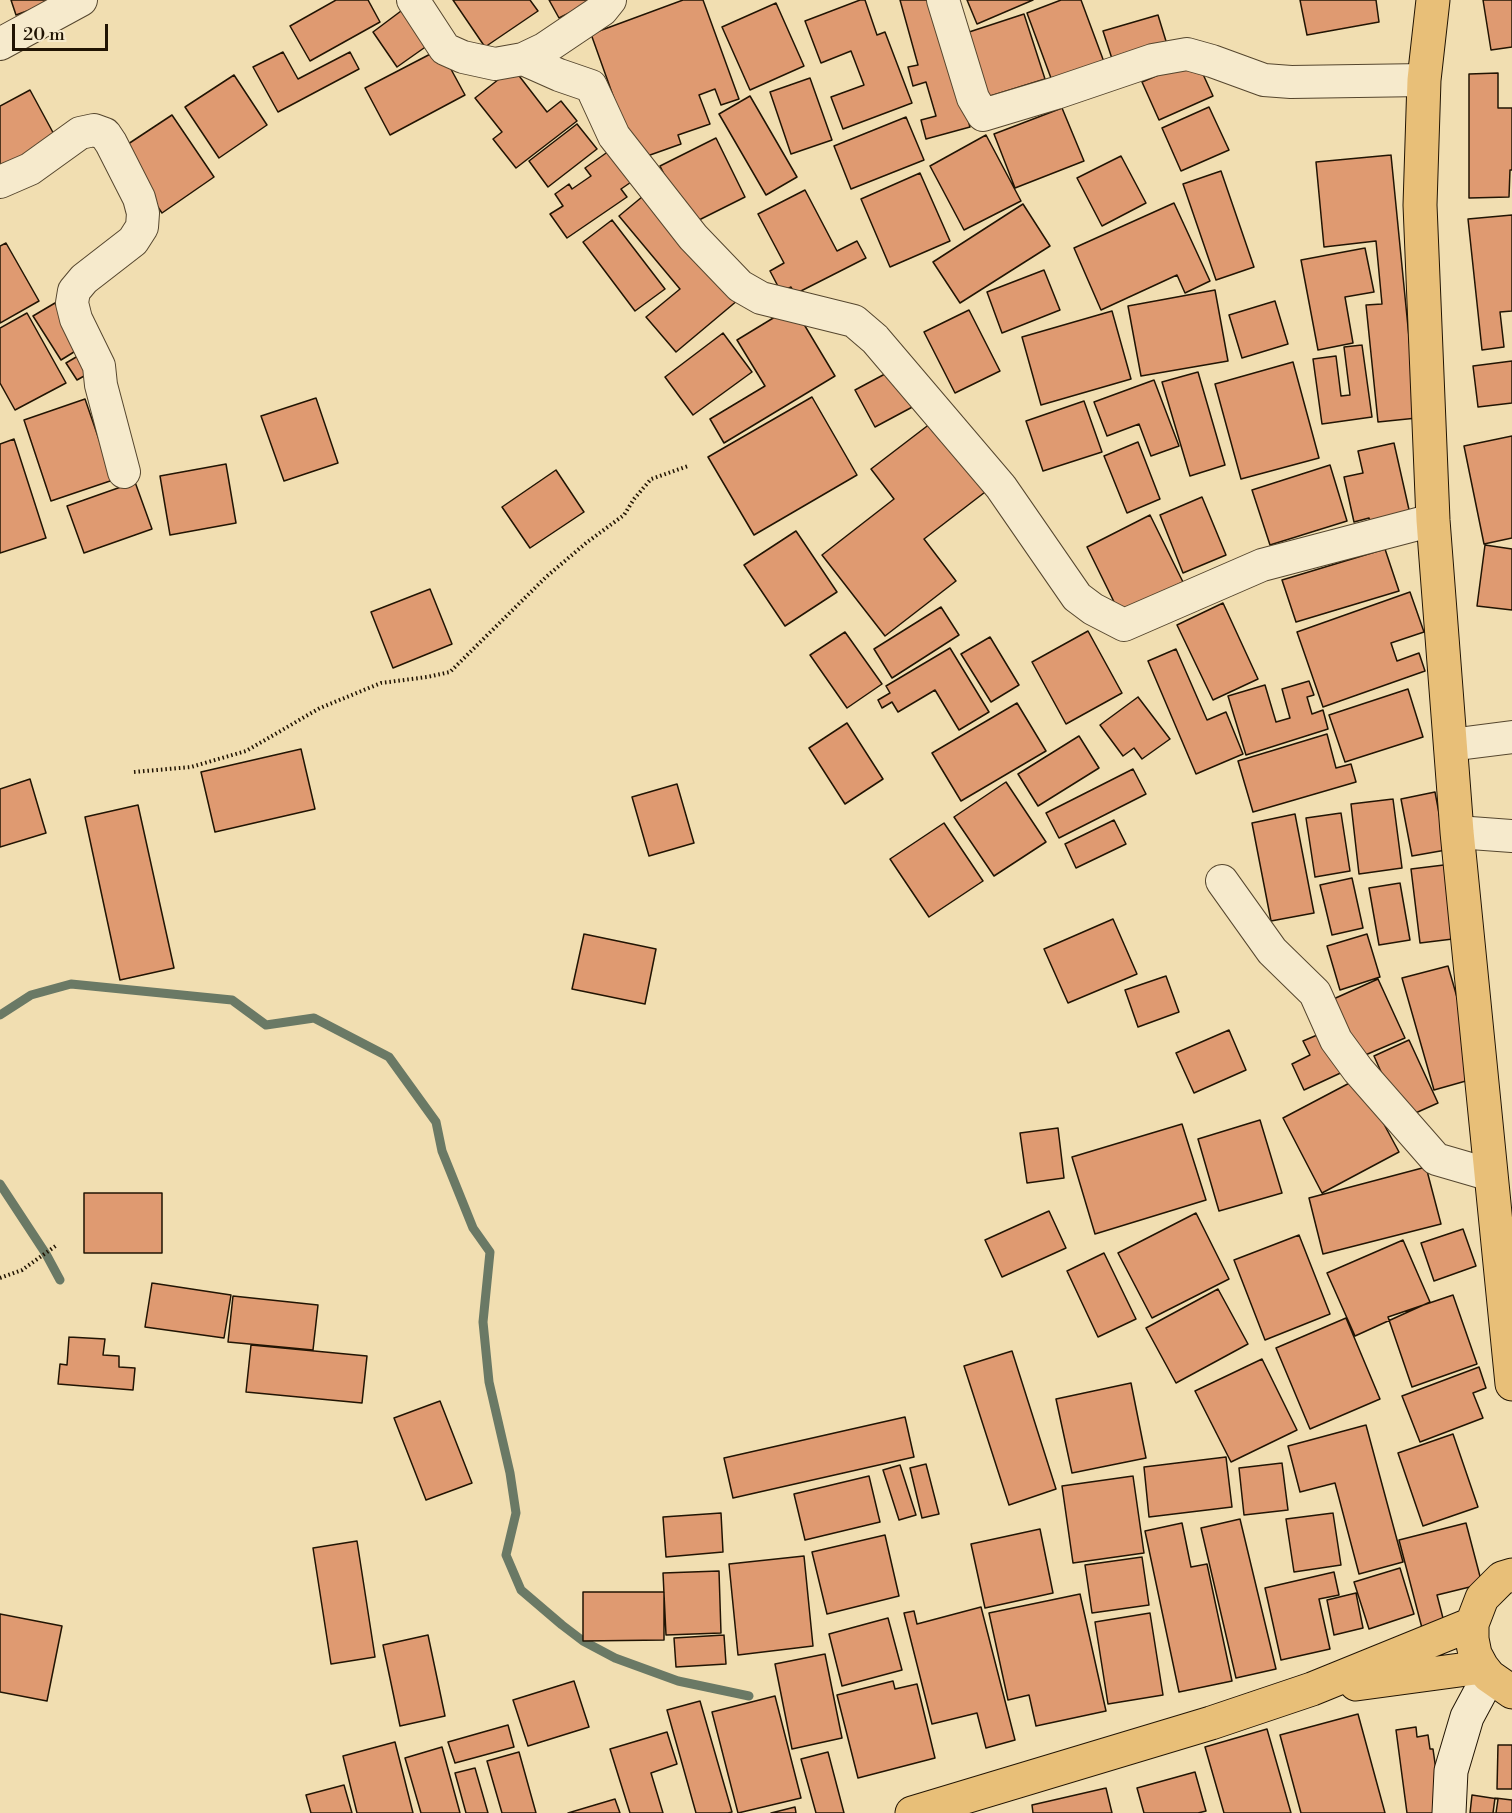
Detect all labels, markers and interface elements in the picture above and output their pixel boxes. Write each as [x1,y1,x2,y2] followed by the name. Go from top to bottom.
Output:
[15,12,111,50] scale bar
[23,23,65,46] text: 20 m

